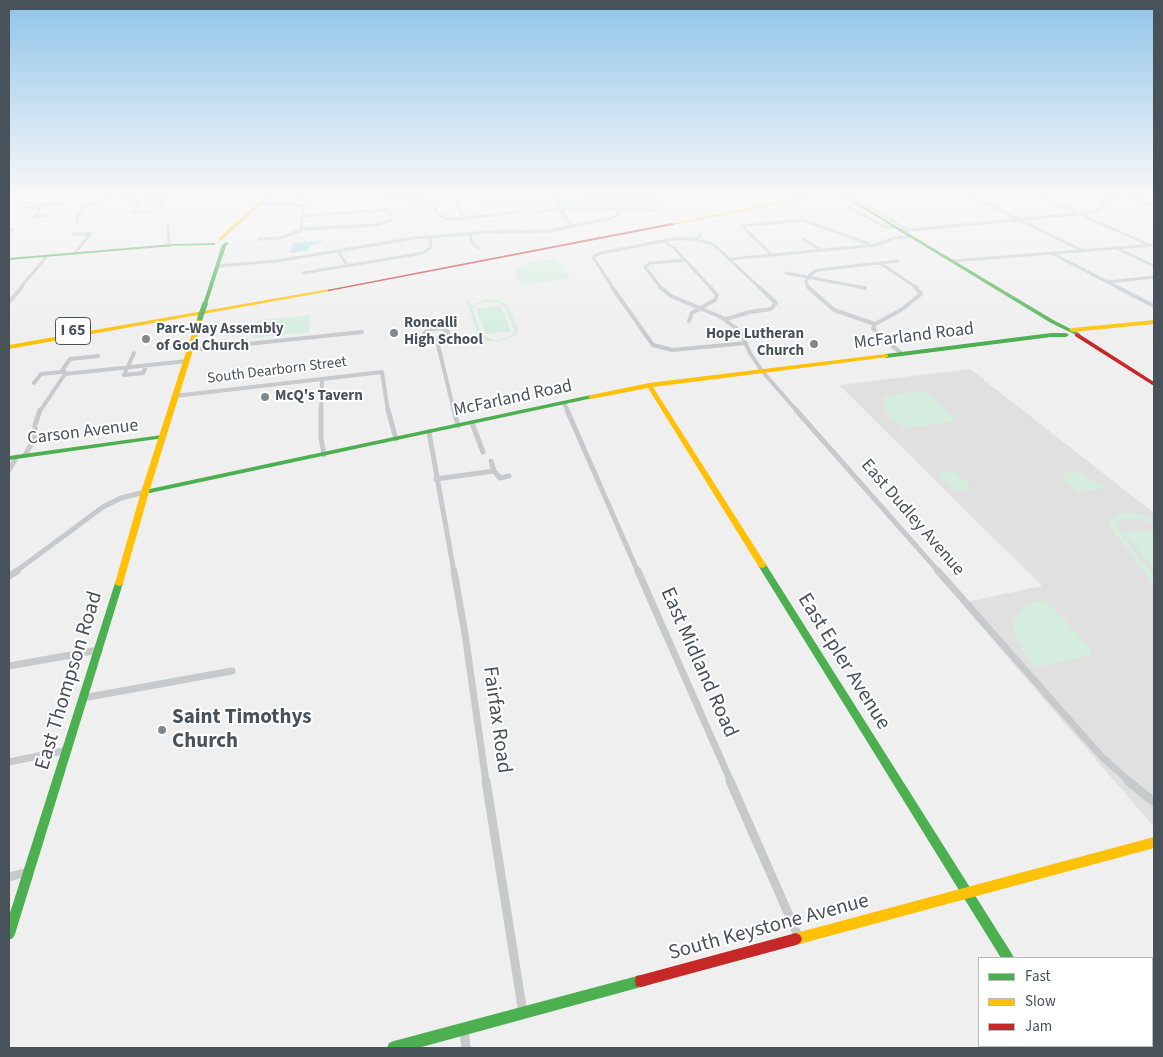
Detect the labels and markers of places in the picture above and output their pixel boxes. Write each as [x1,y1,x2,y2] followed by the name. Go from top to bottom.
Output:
[404,315,483,350] place label: Roncalli High School
[156,321,284,356] place label: Parc-Way Assembly of God Church
[706,326,804,361] place label: Hope Lutheran Church
[388,327,400,339] marker: Roncalli High School
[140,333,152,345] marker: Parc-Way Assembly of God Church
[808,338,820,350] marker: Hope Lutheran Church
[275,388,363,406] place label: McQ's Tavern
[259,391,271,403] marker: McQ's Tavern
[172,705,312,755] place label: Saint Timothys Church
[156,724,168,736] marker: Saint Timothys Church

